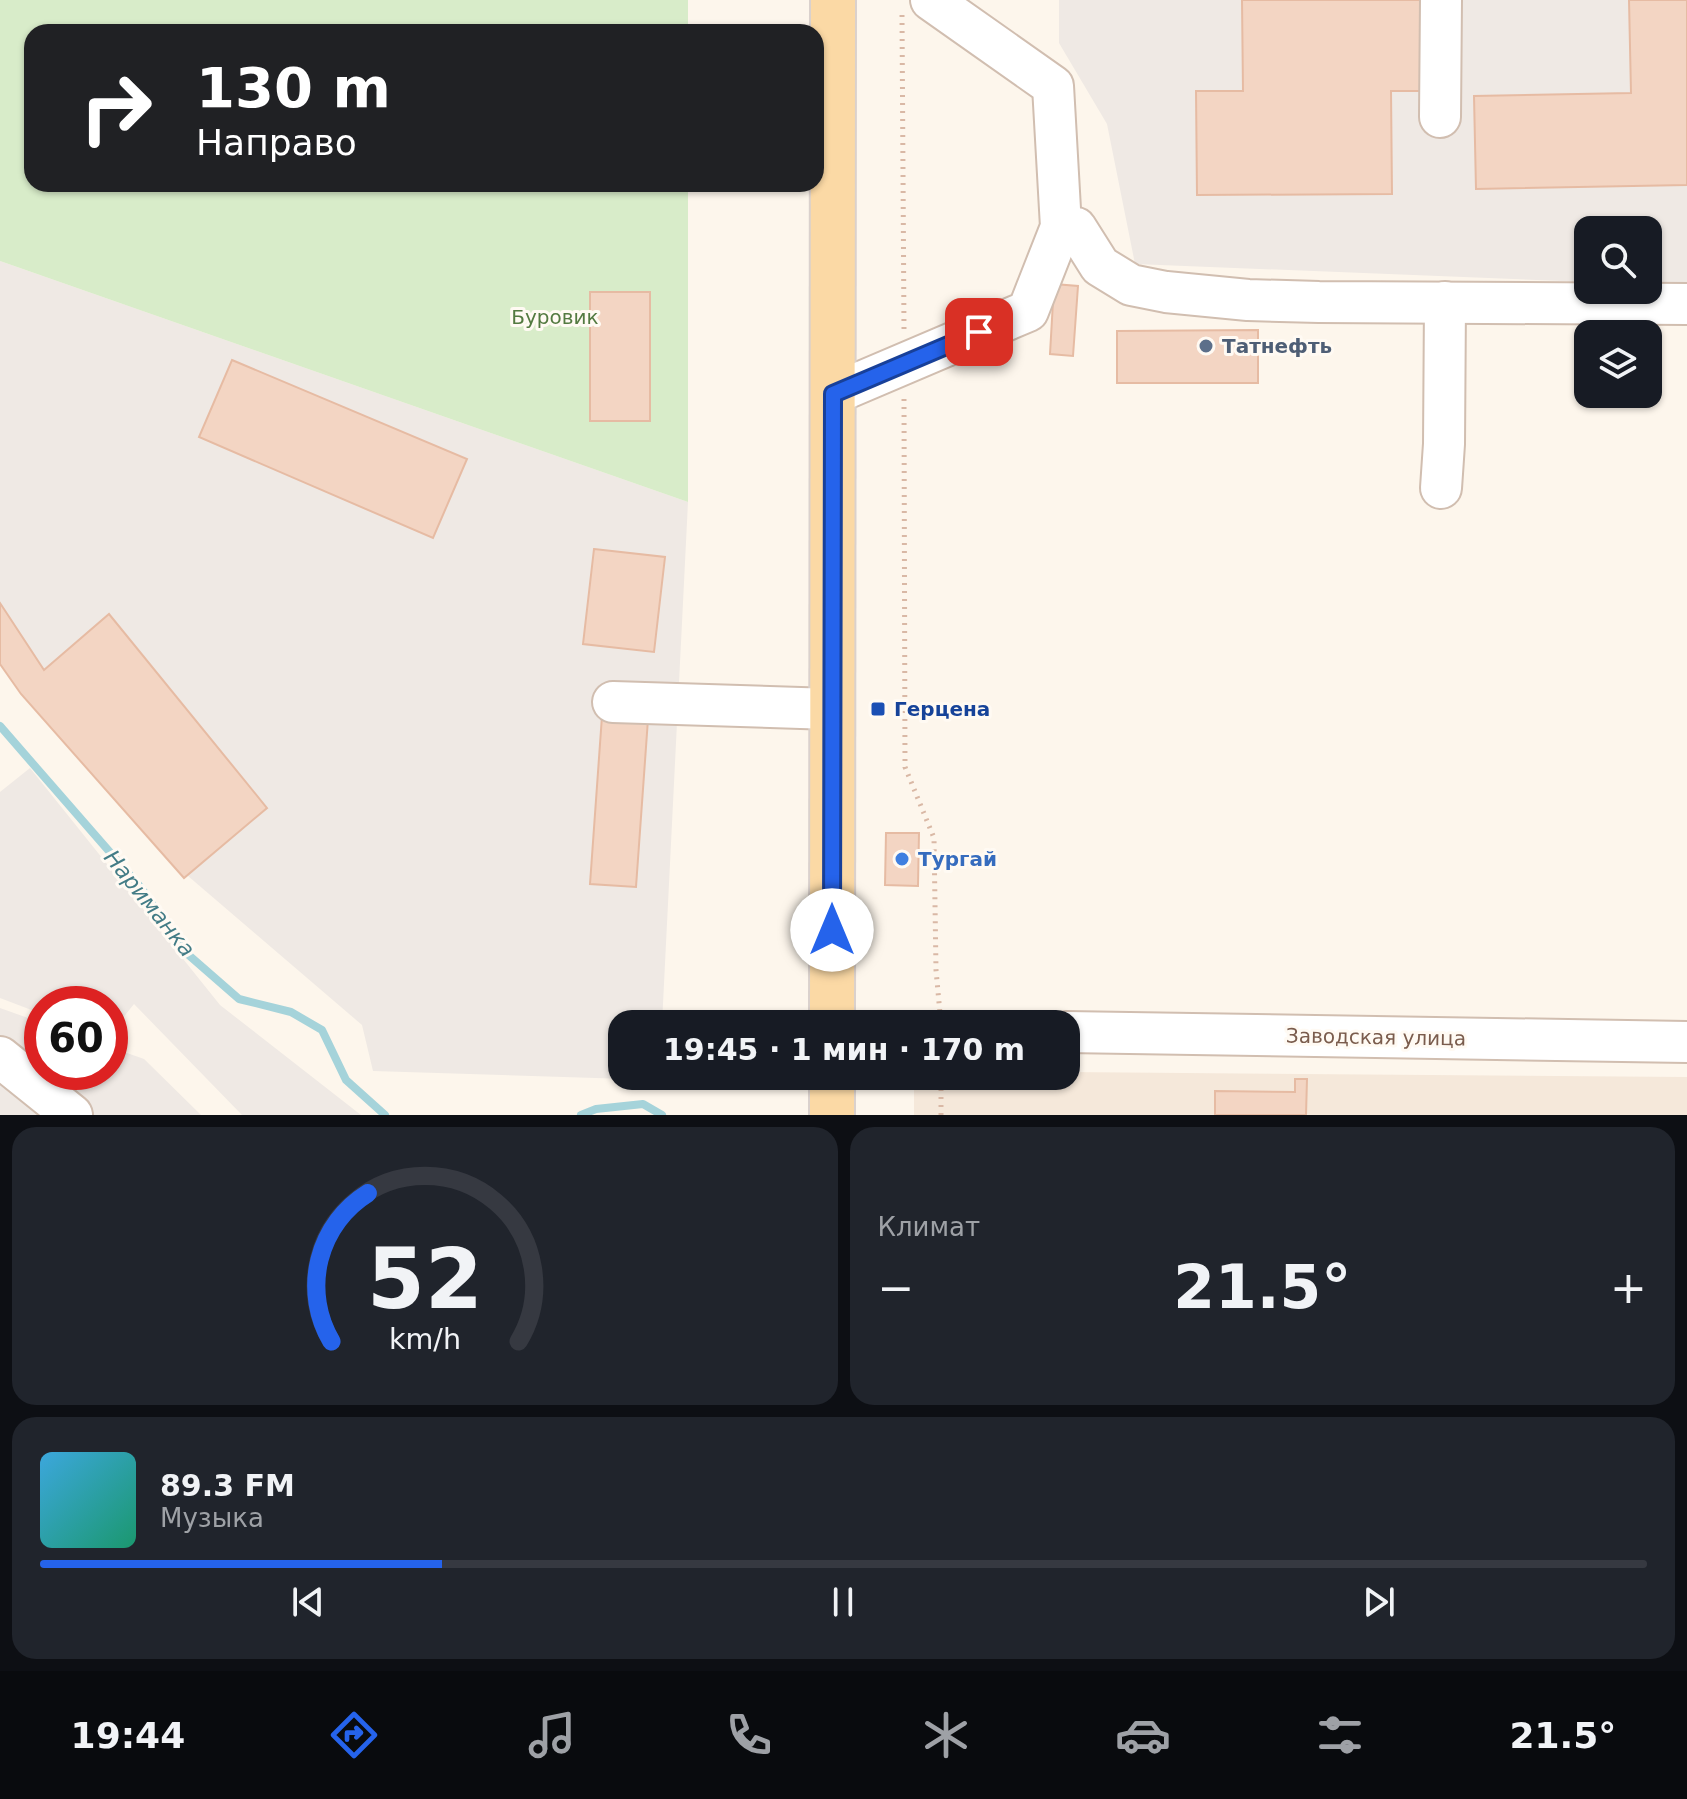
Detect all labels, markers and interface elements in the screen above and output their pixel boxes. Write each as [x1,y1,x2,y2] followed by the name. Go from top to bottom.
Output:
[196,55,391,120] text: 130 m
[64,56,168,160] icon: right
[196,122,357,163] text: Направо
[1574,216,1662,408] map controls
[1574,216,1662,304] button: search
[945,298,1013,366] pin
[511,305,599,329] park label: Буровик
[957,310,1001,354] icon: arrive
[1574,320,1662,408] button: layers
[1222,334,1332,358] place label: Татнефть
[1197,337,1215,355] marker: Татнефть
[894,697,990,721] place label: Герцена
[869,700,887,718] marker: Герцена
[99,845,200,962] water label: Нариманка
[918,847,997,871] place label: Тургай
[893,850,911,868] marker: Тургай
[790,888,874,972] position arrow
[24,986,128,1090] speed limit sign: 60
[1286,1023,1466,1051] street label: Заводская улица
[663,1032,1025,1067] text: 19:45 · 1 мин · 170 m
[878,1212,980,1242] text: Климат
[367,1231,483,1328] text: 52
[1173,1252,1351,1322] text: 21.5°
[878,1262,914,1313] text: −
[1610,1262,1647,1313] text: +
[389,1322,461,1356] text: km/h
[160,1468,295,1503] text: 89.3 FM
[160,1503,264,1533] text: Музыка
[286,1580,330,1624] icon: previous
[821,1580,865,1624] icon: pause
[1357,1580,1401,1624] icon: next
[326,1707,382,1763] icon: directions
[524,1707,580,1763] icon: music
[721,1707,777,1763] icon: phone
[918,1707,974,1763] icon: climate
[1115,1707,1171,1763] icon: car
[1312,1707,1368,1763] icon: filters
[71,1715,185,1756] text: 19:44
[1510,1715,1616,1756] text: 21.5°

